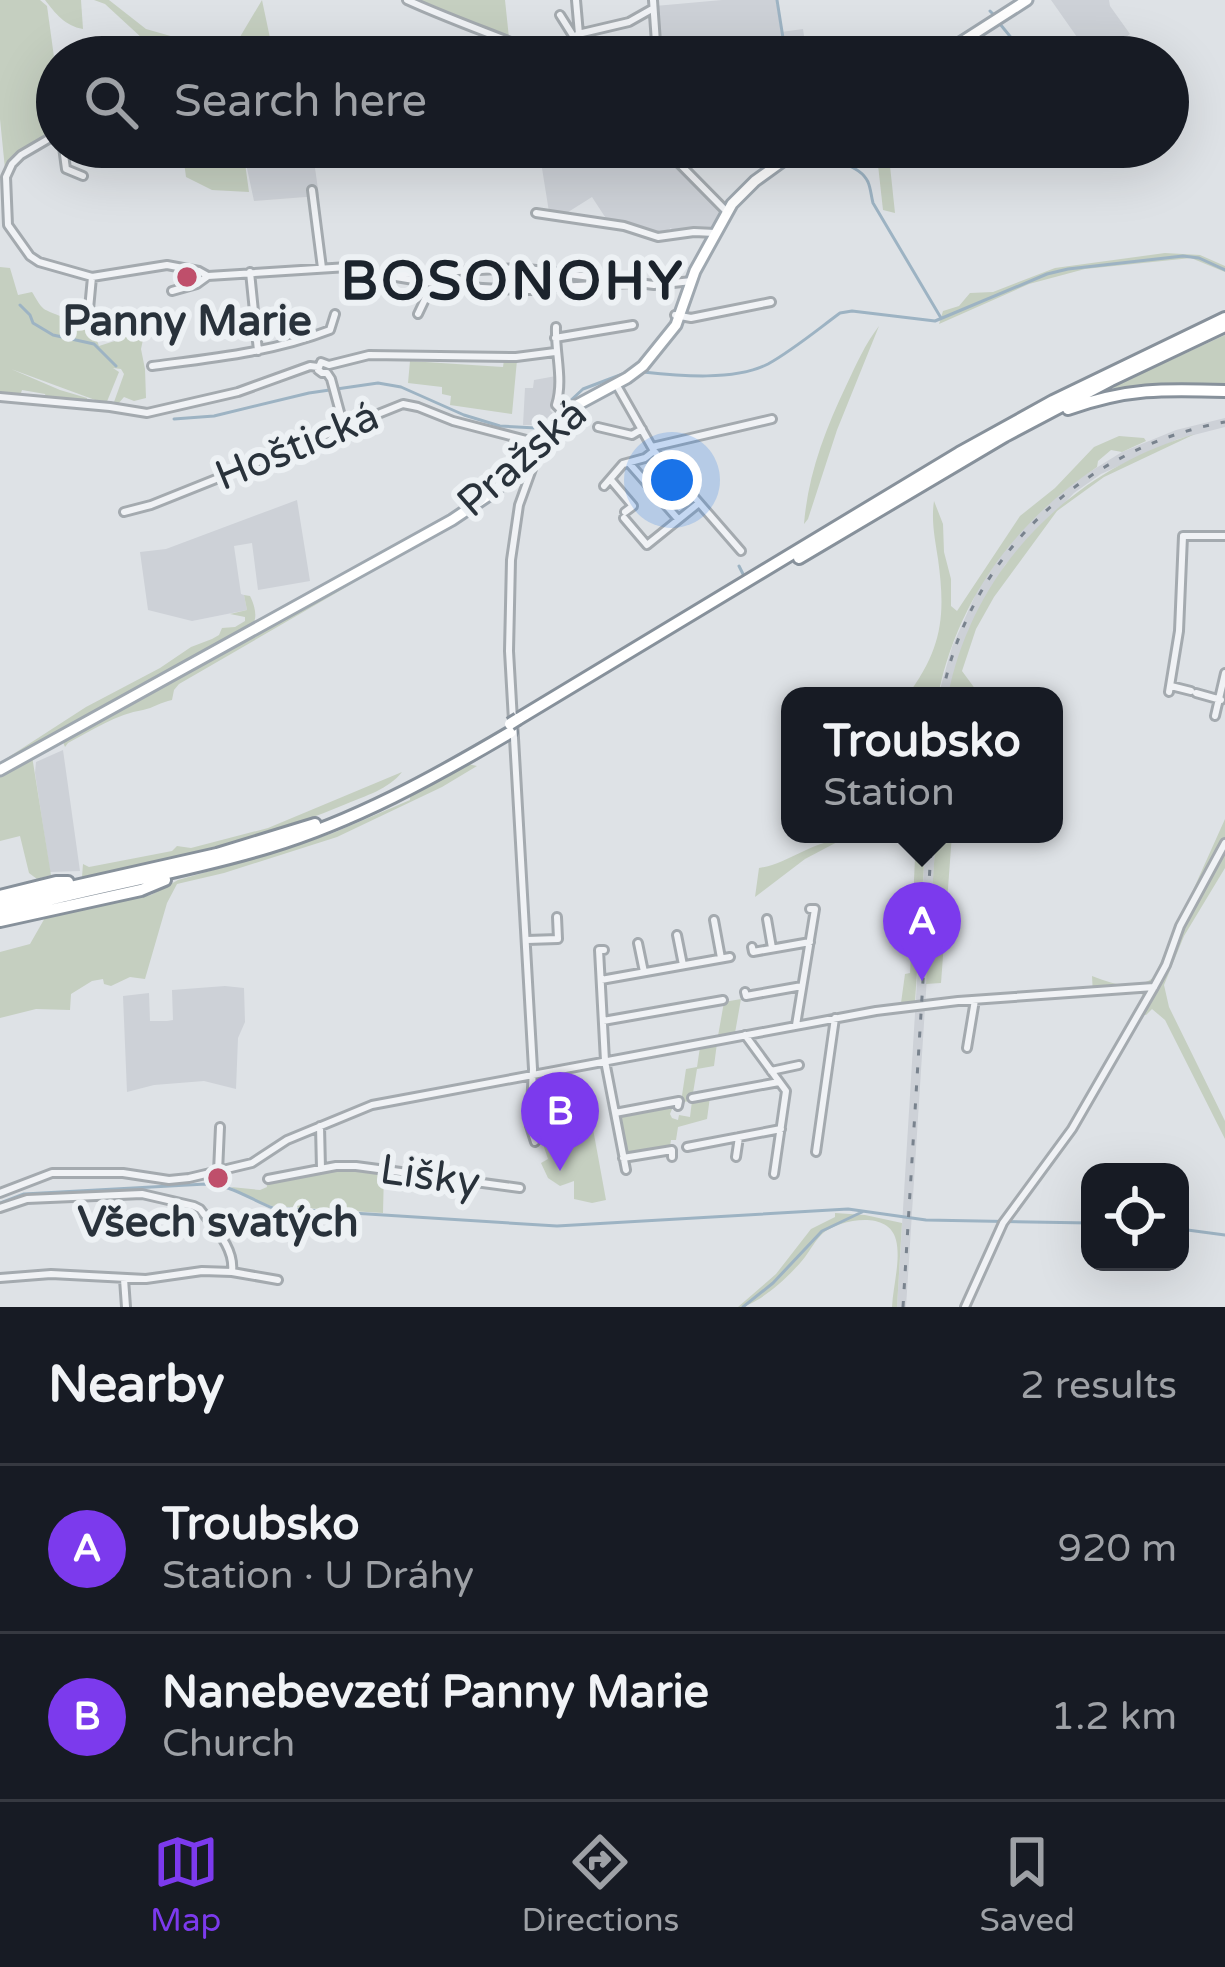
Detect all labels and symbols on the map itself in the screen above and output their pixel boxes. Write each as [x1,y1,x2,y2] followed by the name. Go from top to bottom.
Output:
[341,249,685,314] district label: BOSONOHY
[174,264,200,290] marker: Panny Marie
[62,296,312,347] place label: Panny Marie
[447,388,597,528] street label: Pražská
[208,390,386,502] street label: Hoštická
[642,450,702,510] your location
[883,882,961,981] pin: A
[521,1072,599,1171] pin: B
[377,1144,483,1208] street label: Lišky
[205,1165,231,1191] marker: Všech svatých
[77,1197,359,1248] place label: Všech svatých

